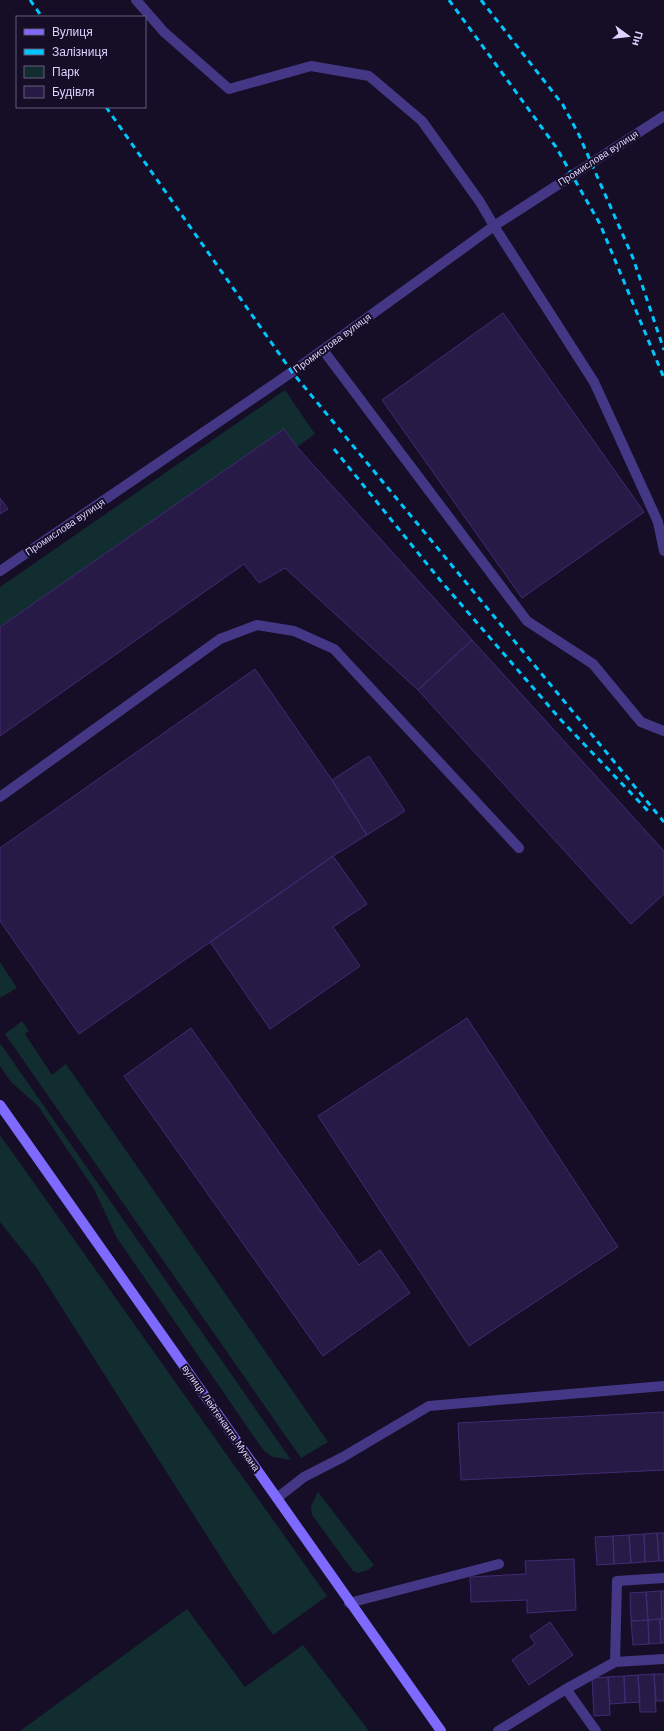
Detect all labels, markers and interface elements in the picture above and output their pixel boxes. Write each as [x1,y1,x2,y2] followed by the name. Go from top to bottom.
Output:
[16,16,146,108] legend
[608,16,648,56] north arrow
[52,25,93,39] text: Вулиця
[630,30,645,47] text: Пн
[52,45,108,59] text: Залізниця
[52,65,80,79] text: Парк
[52,85,94,99] text: Будівля
[556,128,640,188] street label: Промислова вулиця
[291,311,373,375] street label: Промислова вулиця
[23,496,107,558] street label: Промислова вулиця
[180,1363,262,1474] street label: вулиця Лейтенанта Мукана

